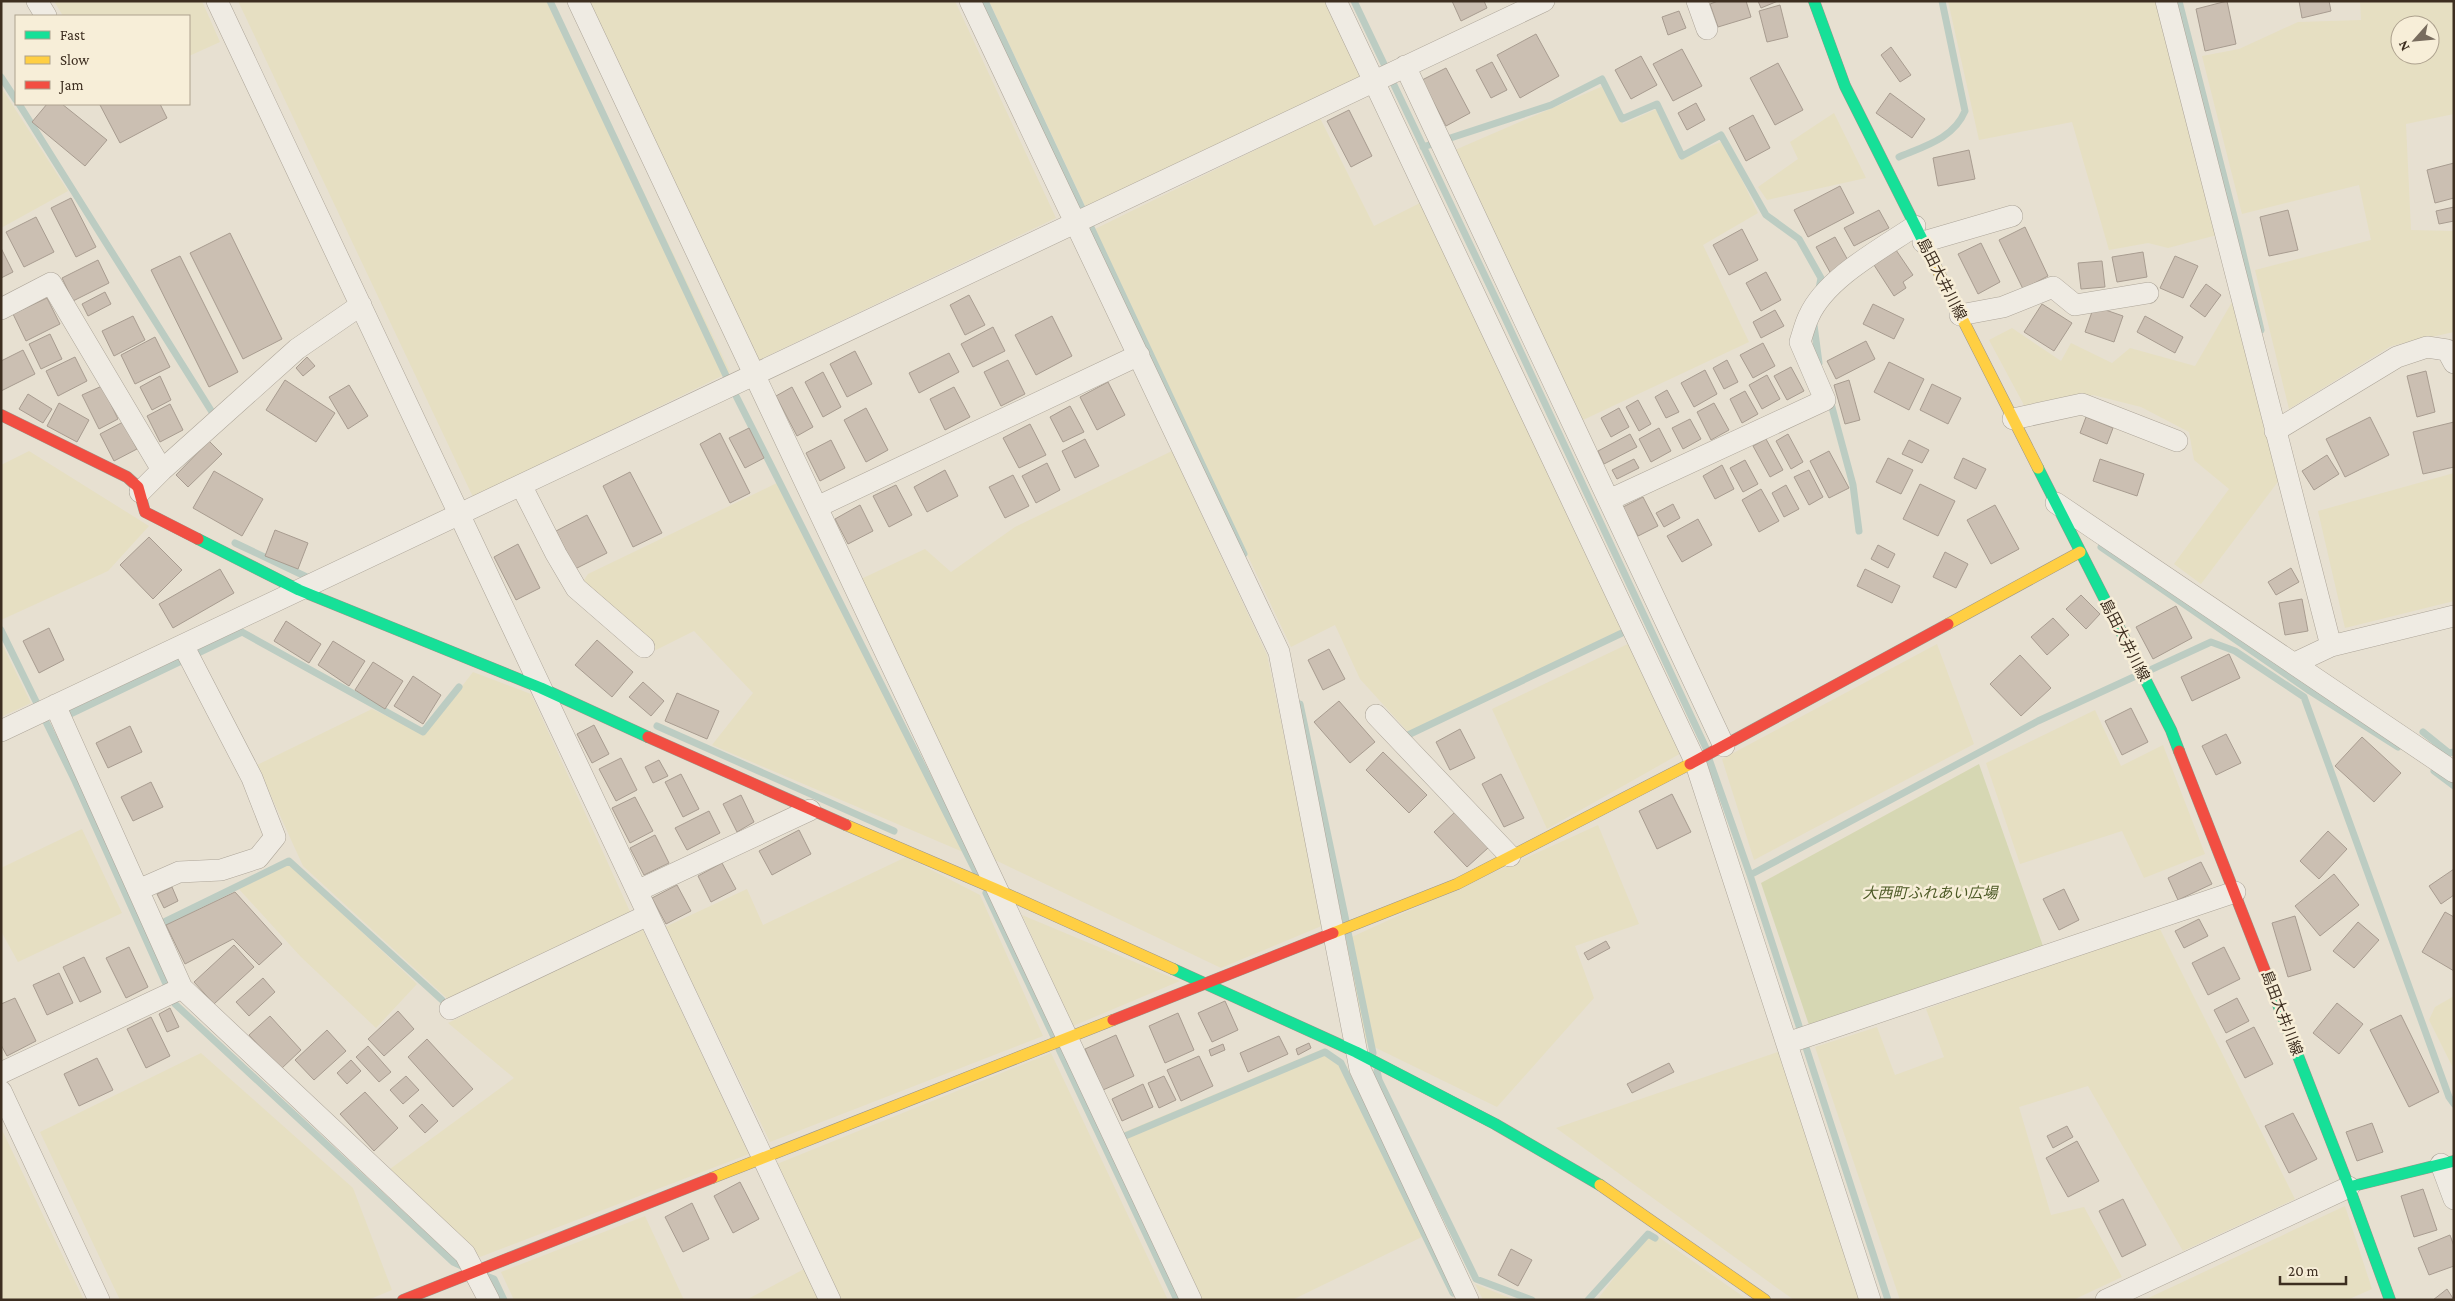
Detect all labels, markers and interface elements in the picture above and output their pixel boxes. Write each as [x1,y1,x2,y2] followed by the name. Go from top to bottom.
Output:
[15,15,190,105] legend
[2390,15,2440,65] north arrow
[60,27,86,43] text: Fast
[2394,38,2413,54] text: N
[60,52,90,68] text: Slow
[58,77,83,94] text: Jam
[1914,235,1970,323] street label: 島田大井川線
[2097,596,2153,684] street label: 島田大井川線
[1862,885,1999,901] park label: 大西町ふれあい広場
[2258,968,2307,1058] street label: 島田大井川線
[2280,1254,2346,1286] scale bar
[2288,1263,2319,1279] text: 20 m

